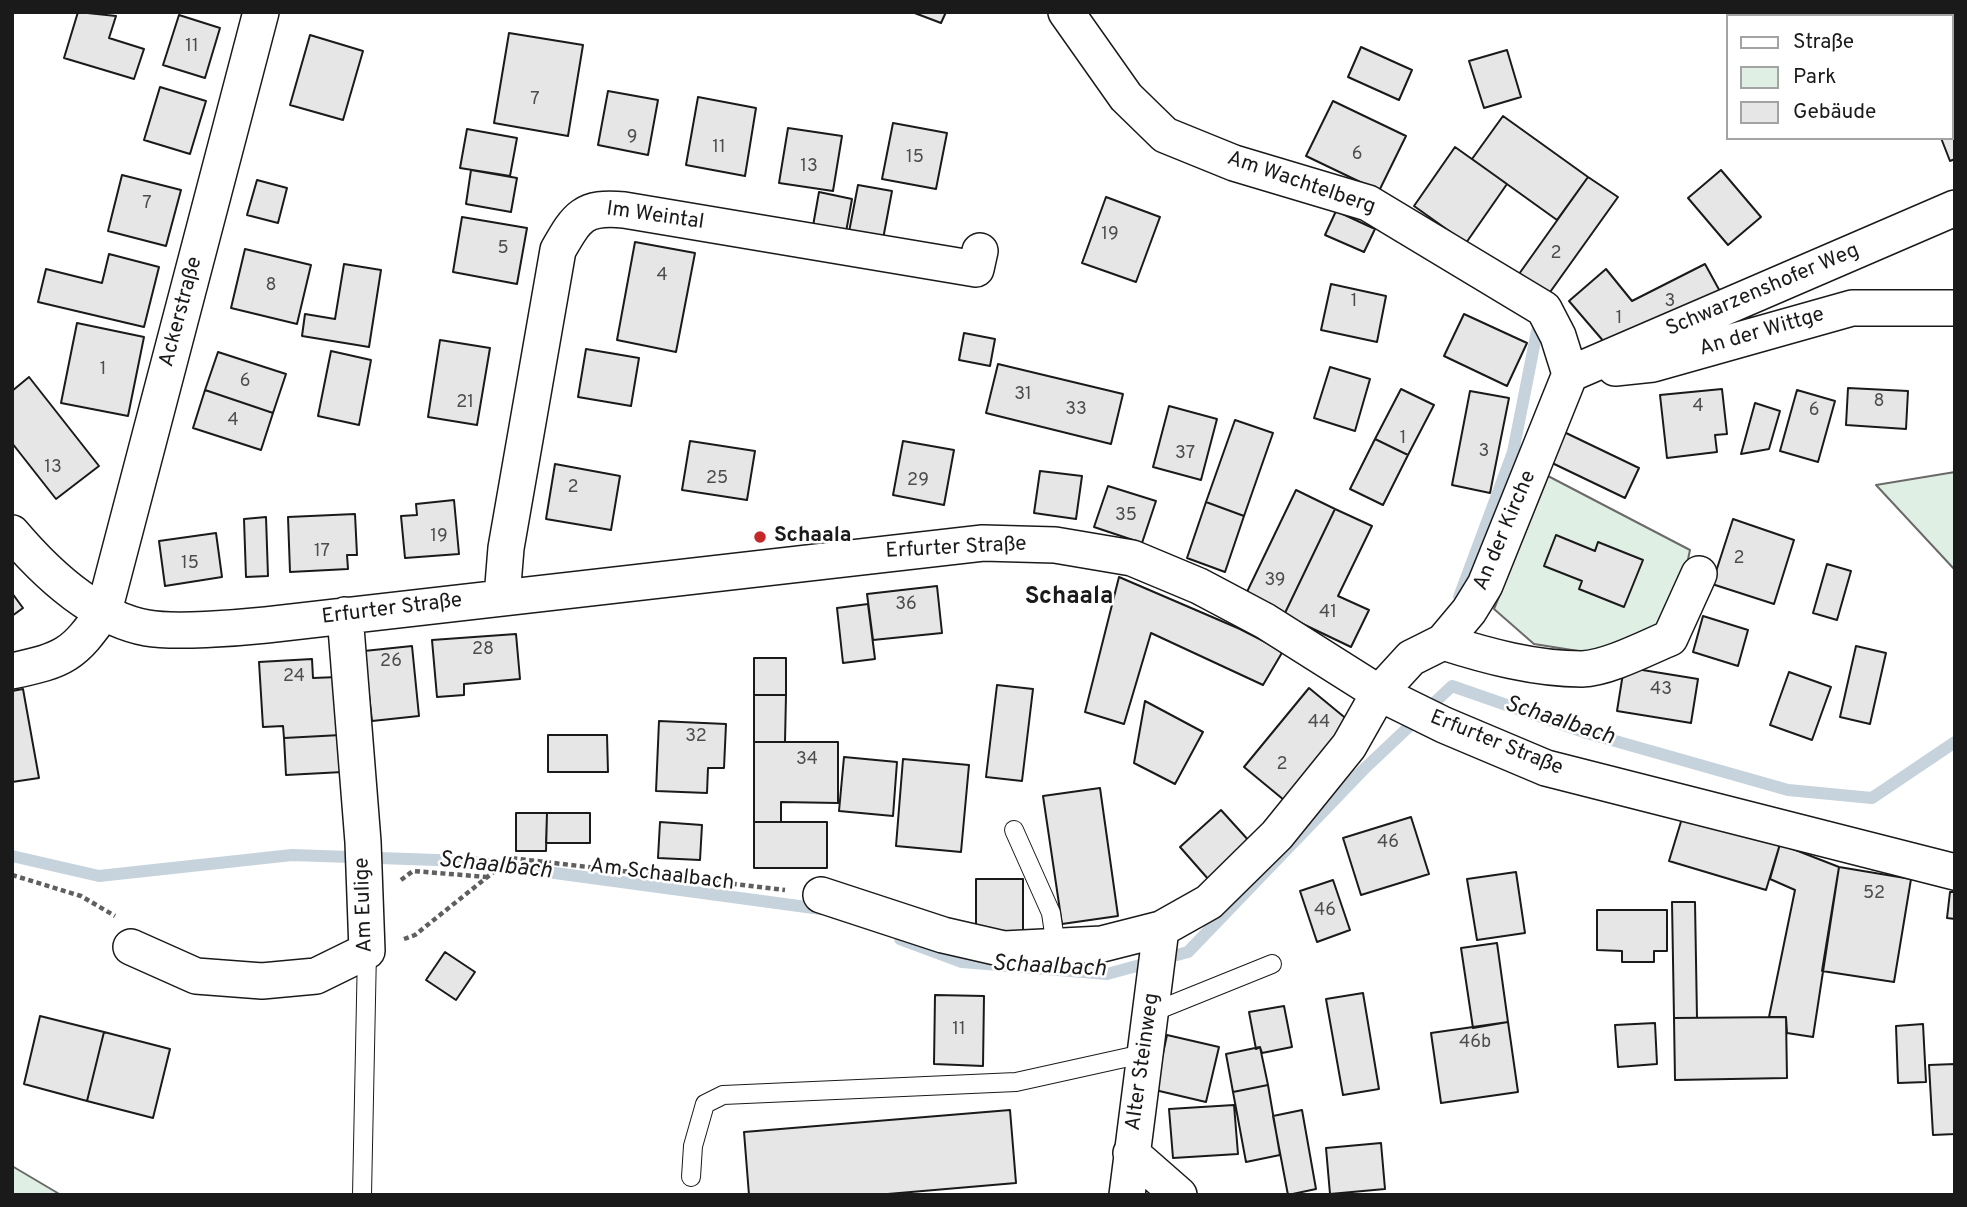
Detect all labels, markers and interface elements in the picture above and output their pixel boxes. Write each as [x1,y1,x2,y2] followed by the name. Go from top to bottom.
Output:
[1726,14,1953,140] legend
[1793,29,1854,56] text: Straße
[185,36,199,58] house number: 11
[1793,64,1836,91] text: Park
[530,89,540,111] house number: 7
[1793,99,1876,126] text: Gebäude
[627,127,637,149] house number: 9
[712,137,726,159] house number: 11
[1352,144,1362,166] house number: 6
[906,147,924,169] house number: 15
[1224,147,1378,221] street label: Am Wachtelberg
[800,156,818,178] house number: 13
[142,193,152,215] house number: 7
[605,198,705,236] street label: Im Weintal
[1101,224,1119,246] house number: 19
[497,238,509,260] house number: 5
[1663,239,1863,343] street label: Schwarzenshofer Weg
[1550,243,1562,265] house number: 2
[155,254,209,370] street label: Ackerstraße
[656,265,668,287] house number: 4
[266,275,276,297] house number: 8
[1351,291,1357,313] house number: 1
[1665,291,1675,313] house number: 3
[1697,303,1827,363] street label: An der Wittge
[1616,308,1622,330] house number: 1
[100,359,106,381] house number: 1
[240,371,250,393] house number: 6
[1014,384,1032,406] house number: 31
[1874,391,1884,413] house number: 8
[456,392,474,414] house number: 21
[1692,396,1704,418] house number: 4
[1065,399,1087,421] house number: 33
[1809,400,1819,422] house number: 6
[227,410,239,432] house number: 4
[1400,428,1406,450] house number: 1
[1479,441,1489,463] house number: 3
[1175,443,1195,465] house number: 37
[44,457,62,479] house number: 13
[1469,467,1543,595] street label: An der Kirche
[706,468,728,490] house number: 25
[907,470,929,492] house number: 29
[567,477,579,499] house number: 2
[1115,505,1137,527] house number: 35
[774,524,852,550] place label: Schaala
[430,526,448,548] house number: 19
[752,529,768,545] marker: Schaala
[885,533,1027,565] street label: Erfurter Straße
[314,541,330,563] house number: 17
[1733,548,1745,570] house number: 2
[181,553,199,575] house number: 15
[1264,570,1286,592] house number: 39
[1025,584,1113,612] district label: Schaala
[320,589,464,631] street label: Erfurter Straße
[895,594,917,616] house number: 36
[1319,602,1337,624] house number: 41
[472,639,494,661] house number: 28
[380,651,402,673] house number: 26
[283,666,305,688] house number: 24
[1650,679,1672,701] house number: 43
[1501,691,1617,753] water label: Schaalbach
[1426,706,1566,782] street label: Erfurter Straße
[1308,712,1330,734] house number: 44
[685,726,707,748] house number: 32
[796,749,818,771] house number: 34
[1276,754,1288,776] house number: 2
[1377,832,1399,854] house number: 46
[437,847,553,887] water label: Schaalbach
[588,855,736,897] street label: Am Schaalbach
[351,857,379,953] street label: Am Eulige
[1863,883,1885,905] house number: 52
[1314,900,1336,922] house number: 46
[991,951,1107,985] water label: Schaalbach
[1122,992,1166,1132] street label: Alter Steinweg
[952,1019,966,1041] house number: 11
[1459,1032,1491,1054] house number: 46b

